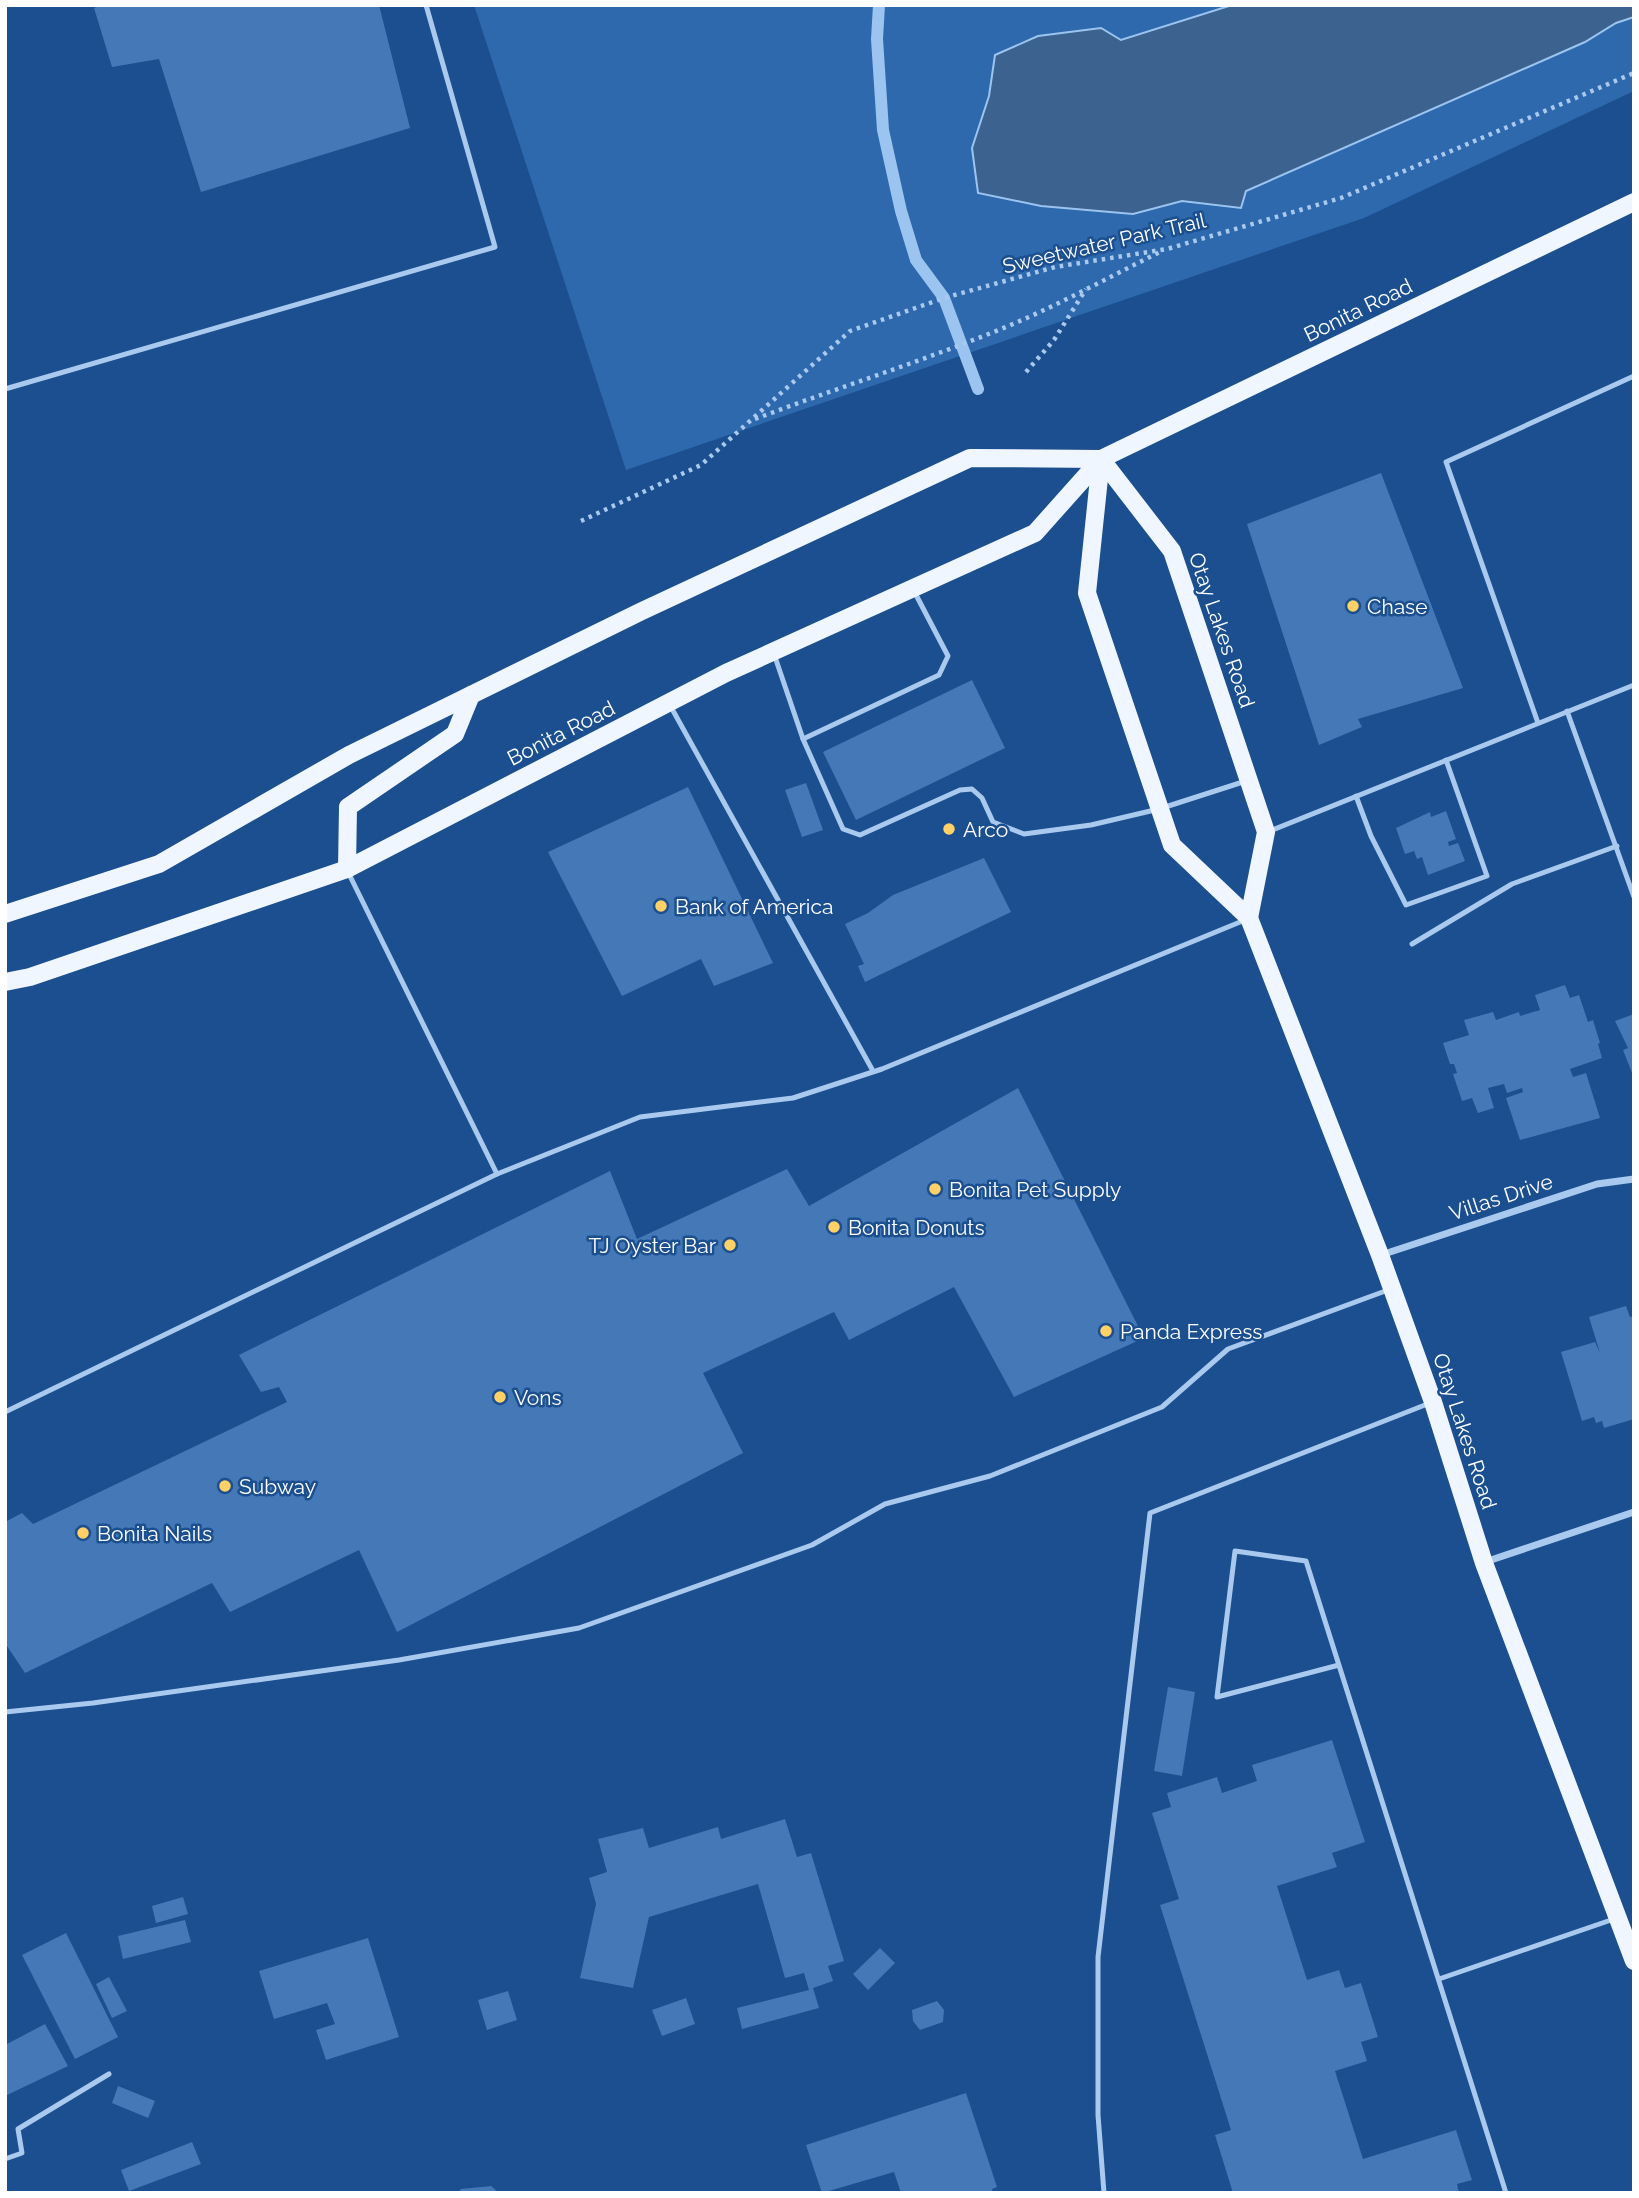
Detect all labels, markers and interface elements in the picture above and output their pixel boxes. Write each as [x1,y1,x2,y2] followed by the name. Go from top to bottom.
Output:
[1000,207,1208,279] street label: Sweetwater Park Trail
[1300,273,1416,347] street label: Bonita Road
[1184,549,1260,711] street label: Otay Lakes Road
[1367,594,1428,619] place label: Chase
[1345,598,1361,614] marker: Chase
[503,695,619,771] street label: Bonita Road
[963,817,1008,842] place label: Arco
[941,821,957,837] marker: Arco
[675,894,833,919] place label: Bank of America
[653,898,669,914] marker: Bank of America
[1446,1169,1556,1225] street label: Villas Drive
[949,1177,1122,1202] place label: Bonita Pet Supply
[927,1181,943,1197] marker: Bonita Pet Supply
[848,1215,985,1240] place label: Bonita Donuts
[826,1219,842,1235] marker: Bonita Donuts
[589,1233,717,1258] place label: TJ Oyster Bar
[722,1237,738,1253] marker: TJ Oyster Bar
[1120,1319,1262,1344] place label: Panda Express
[1098,1323,1114,1339] marker: Panda Express
[1428,1350,1502,1512] street label: Otay Lakes Road
[514,1385,562,1410] place label: Vons
[492,1389,508,1405] marker: Vons
[239,1474,316,1499] place label: Subway
[217,1478,233,1494] marker: Subway
[97,1521,212,1546] place label: Bonita Nails
[75,1525,91,1541] marker: Bonita Nails

